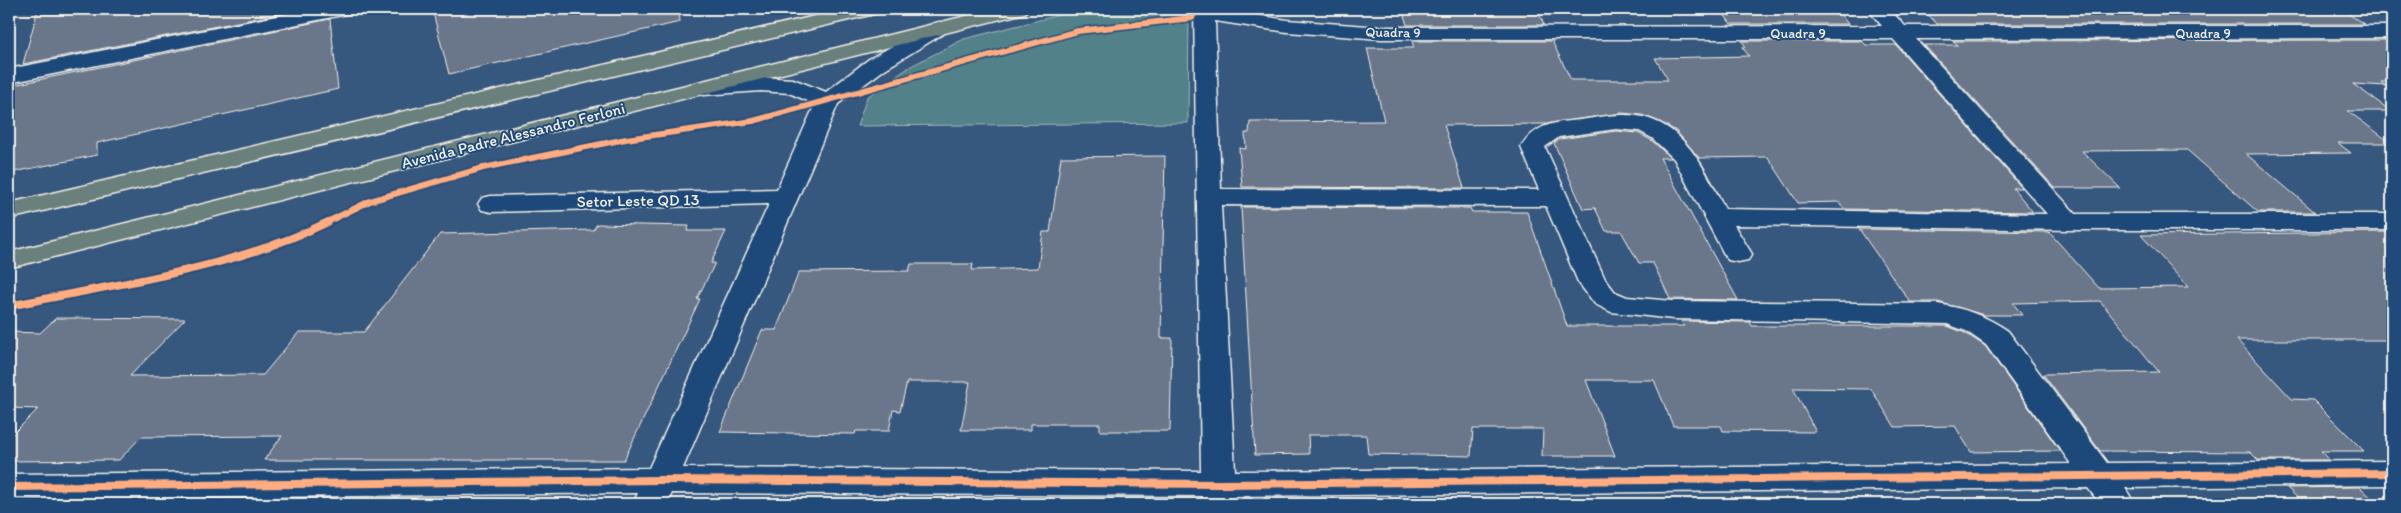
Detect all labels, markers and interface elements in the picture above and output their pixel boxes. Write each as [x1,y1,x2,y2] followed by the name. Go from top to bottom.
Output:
[1365,24,1421,41] street label: Quadra 9
[1770,25,1826,42] street label: Quadra 9
[2175,25,2231,42] street label: Quadra 9
[399,98,627,172] street label: Avenida Padre Alessandro Ferloni
[577,190,700,211] street label: Setor Leste QD 13

